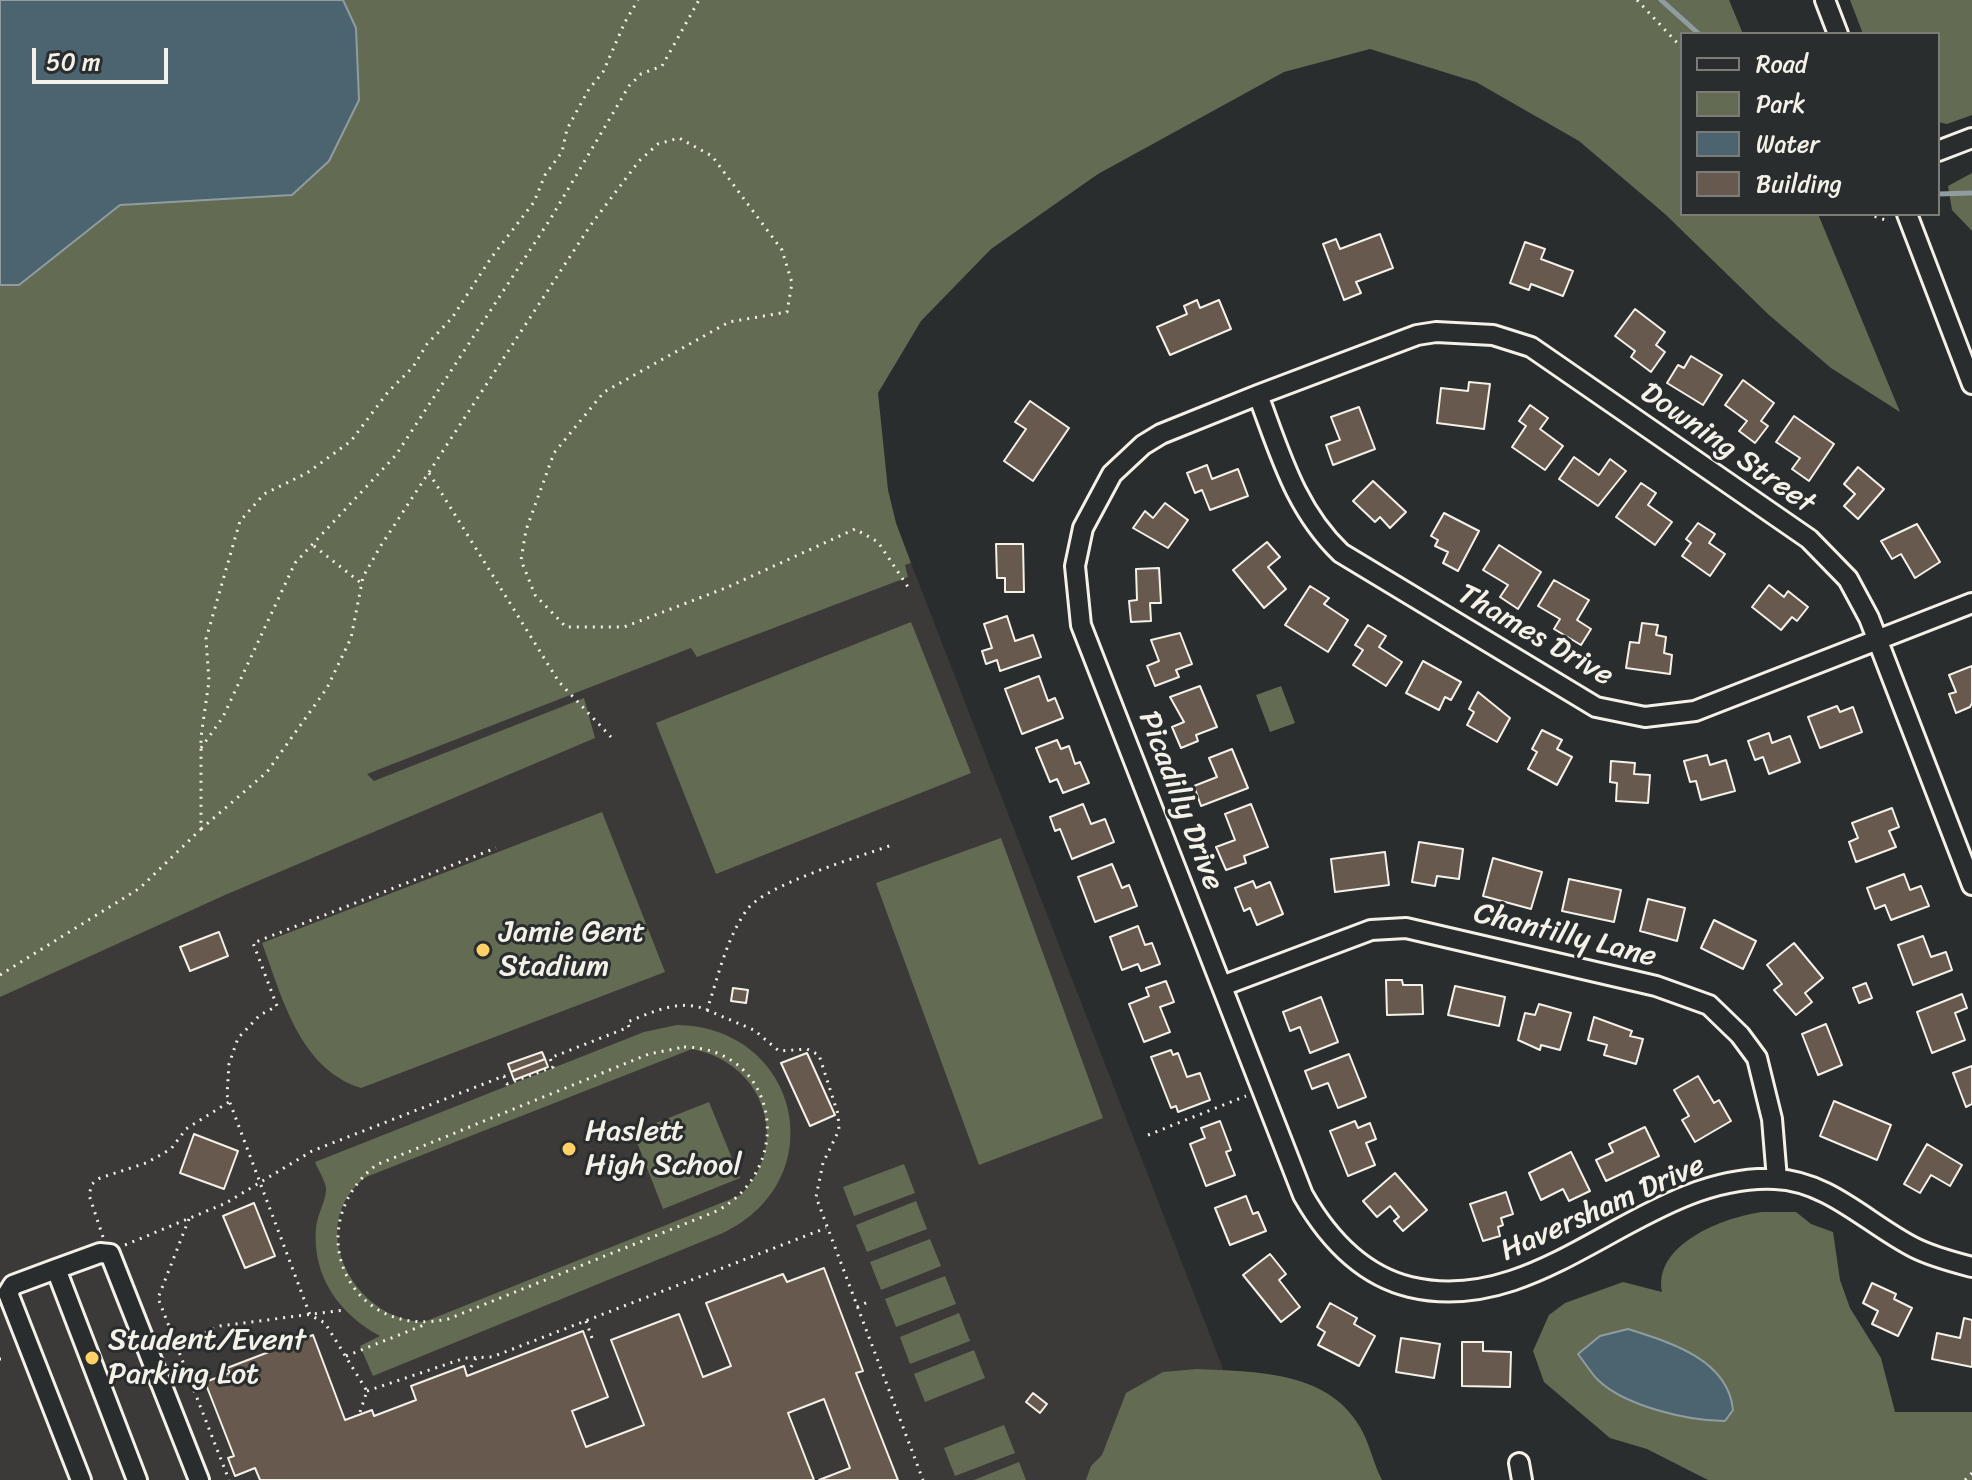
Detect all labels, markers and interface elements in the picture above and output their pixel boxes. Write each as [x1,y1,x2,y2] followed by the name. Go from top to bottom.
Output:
[36,32,172,82] scale bar
[1680,32,1940,216] legend
[46,41,101,83] text: 50 m
[1756,43,1807,85] text: Road
[1756,83,1805,125] text: Park
[1756,123,1819,165] text: Water
[1756,163,1842,205] text: Building
[1633,376,1821,522] street label: Downing Street
[1451,577,1619,695] street label: Thames Drive
[1129,706,1231,896] street label: Picadilly Drive
[1470,896,1660,976] street label: Chantilly Lane
[499,915,645,986] place label: Jamie Gent Stadium
[474,941,492,959] marker: Jamie Gent Stadium
[585,1114,742,1184] place label: Haslett High School
[560,1140,578,1158] marker: Haslett High School
[1495,1148,1711,1270] street label: Haversham Drive
[108,1323,306,1394] place label: Student/Event Parking Lot
[83,1349,101,1367] marker: Student/Event Parking Lot

